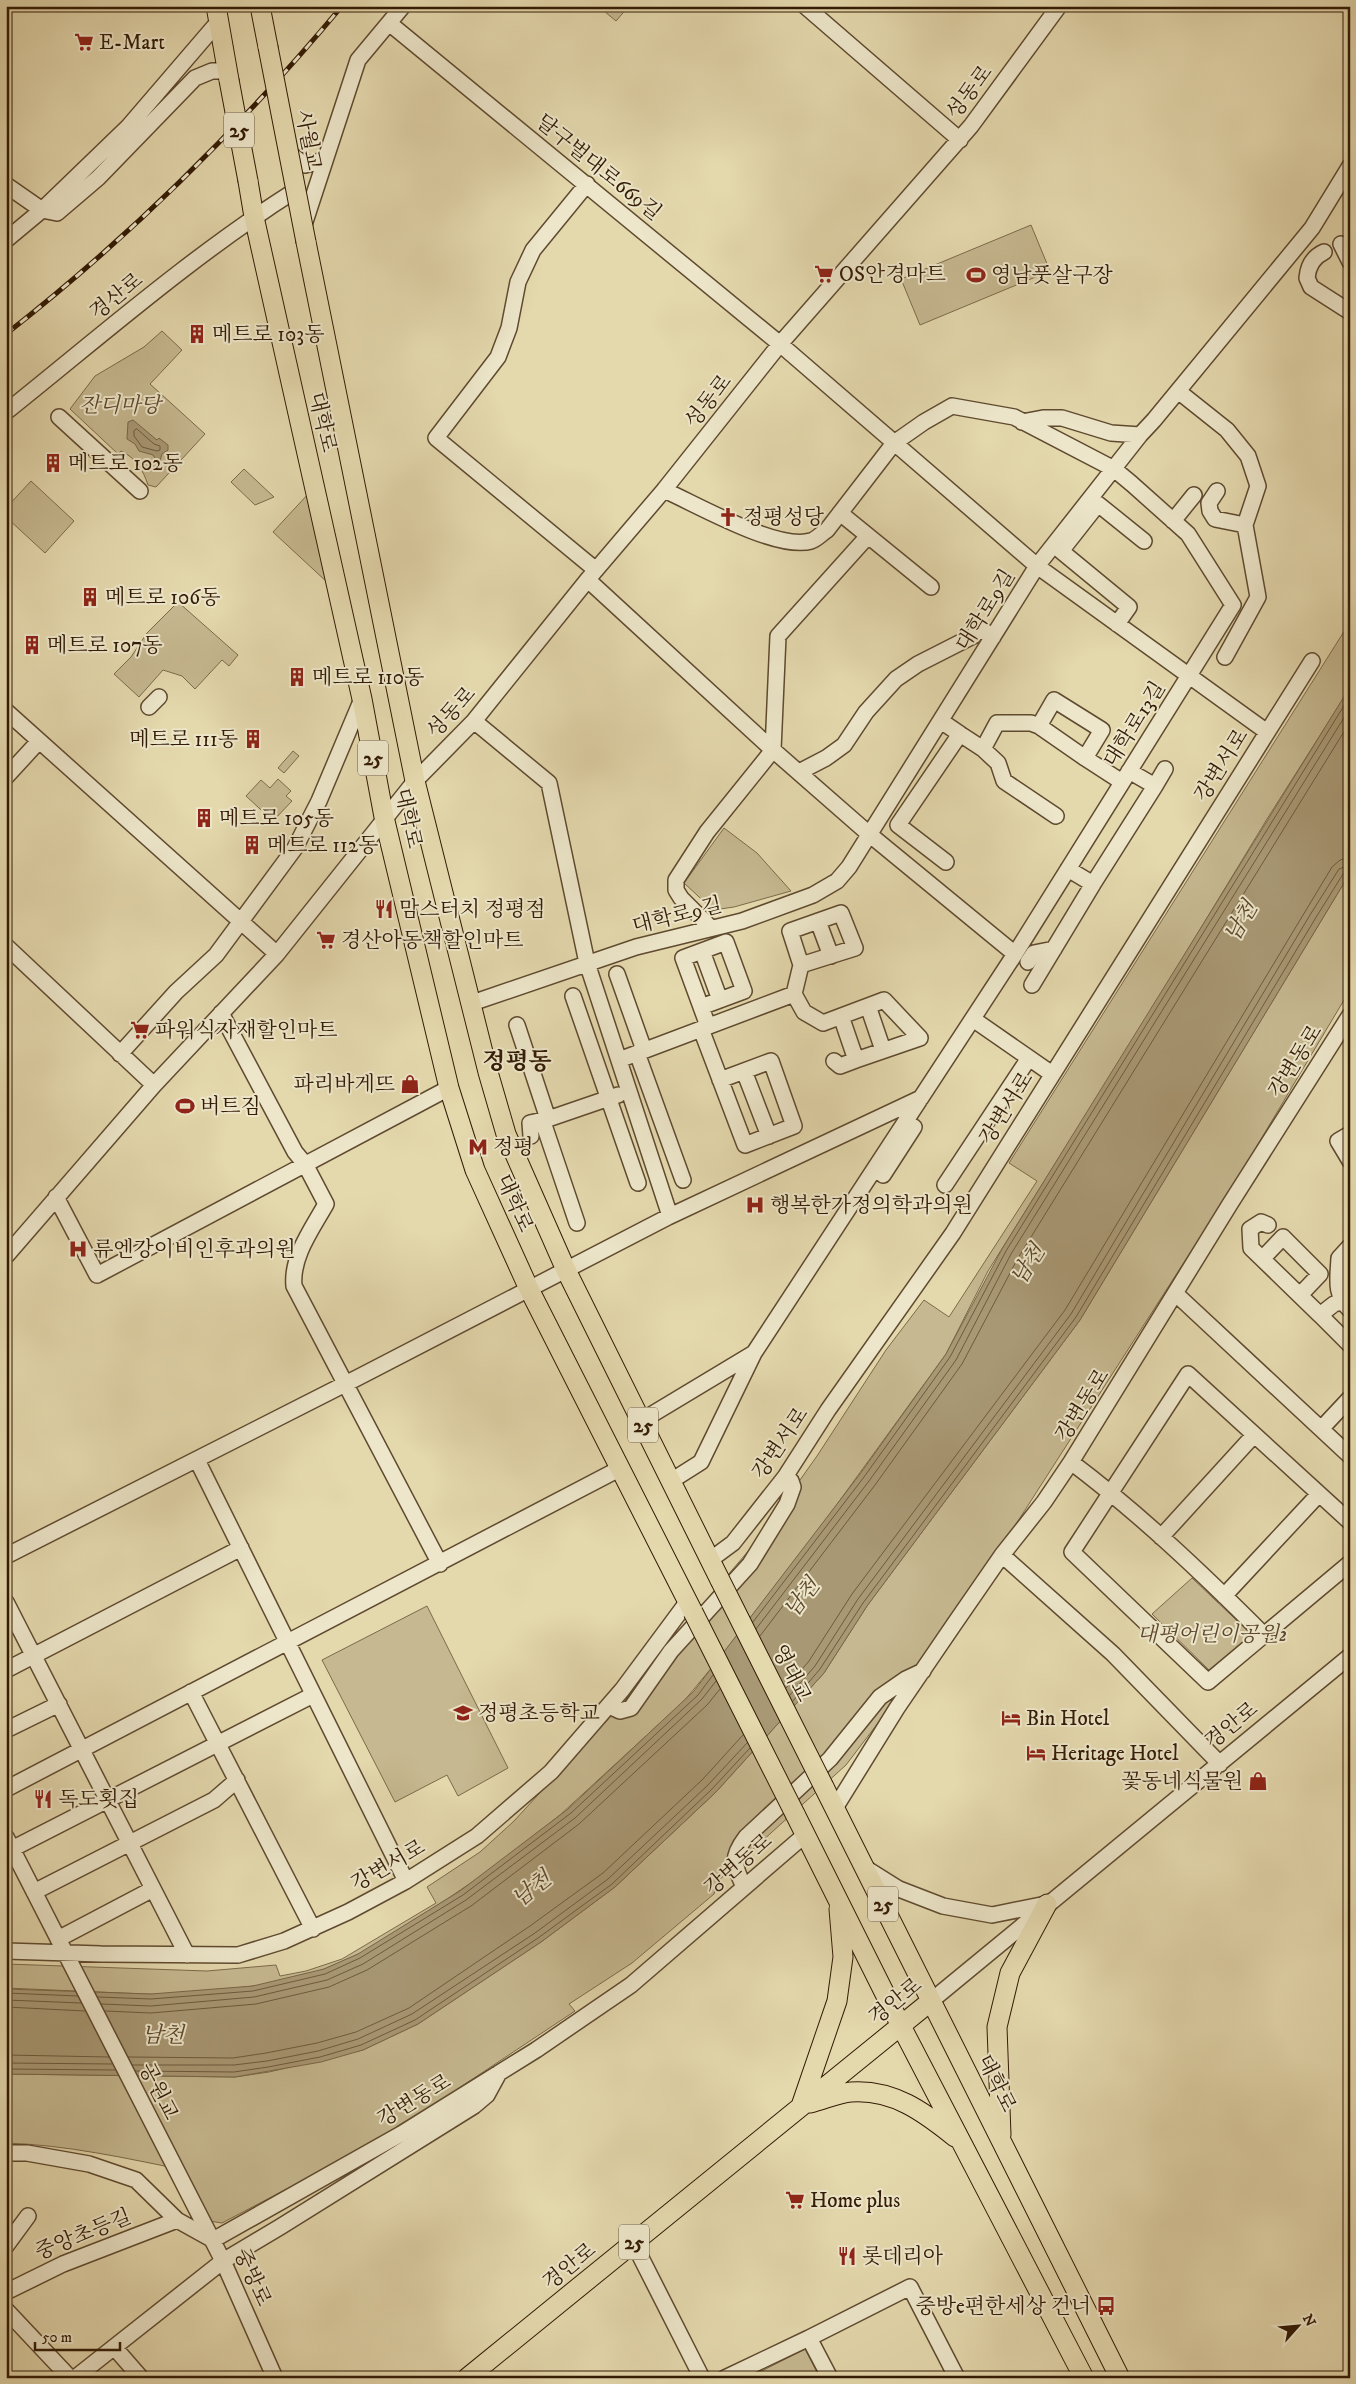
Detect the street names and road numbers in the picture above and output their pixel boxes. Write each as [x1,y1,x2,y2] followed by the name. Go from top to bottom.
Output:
[941,60,998,125] street label: 성동로
[289,108,327,173] street label: 사월교
[530,109,666,226] street label: 달구벌대로669길
[224,112,254,148] road number: 25
[85,268,148,326] street label: 경산로
[680,370,738,434] street label: 성동로
[303,390,342,455] street label: 대학로
[951,565,1021,656] street label: 대학로9길
[1098,677,1171,772] street label: 대학로13길
[422,681,482,744] street label: 성동로
[1189,724,1254,807] street label: 강변서로
[358,740,388,776] road number: 25
[389,786,427,851] street label: 대학로
[630,892,725,940] street label: 대학로9길
[1263,1020,1328,1103] street label: 강변동로
[974,1067,1039,1150] street label: 강변서로
[490,1170,538,1236] street label: 대학로
[1050,1364,1115,1447] street label: 강변동로
[747,1403,814,1484] street label: 강변서로
[628,1408,658,1442] road number: 25
[766,1640,817,1706] street label: 영대교
[1200,1697,1263,1755] street label: 경안로
[700,1828,778,1901] street label: 강변동로
[347,1834,430,1897] street label: 강변서로
[868,1886,898,1922] road number: 25
[864,1973,927,2031] street label: 경안로
[971,2050,1021,2116] street label: 대학로
[133,2058,184,2124] street label: 공원교
[373,2069,456,2133] street label: 강변동로
[31,2204,135,2266] street label: 중앙초등길
[619,2224,649,2260] road number: 25
[538,2238,601,2296] street label: 경안로
[228,2244,276,2310] street label: 중방로

